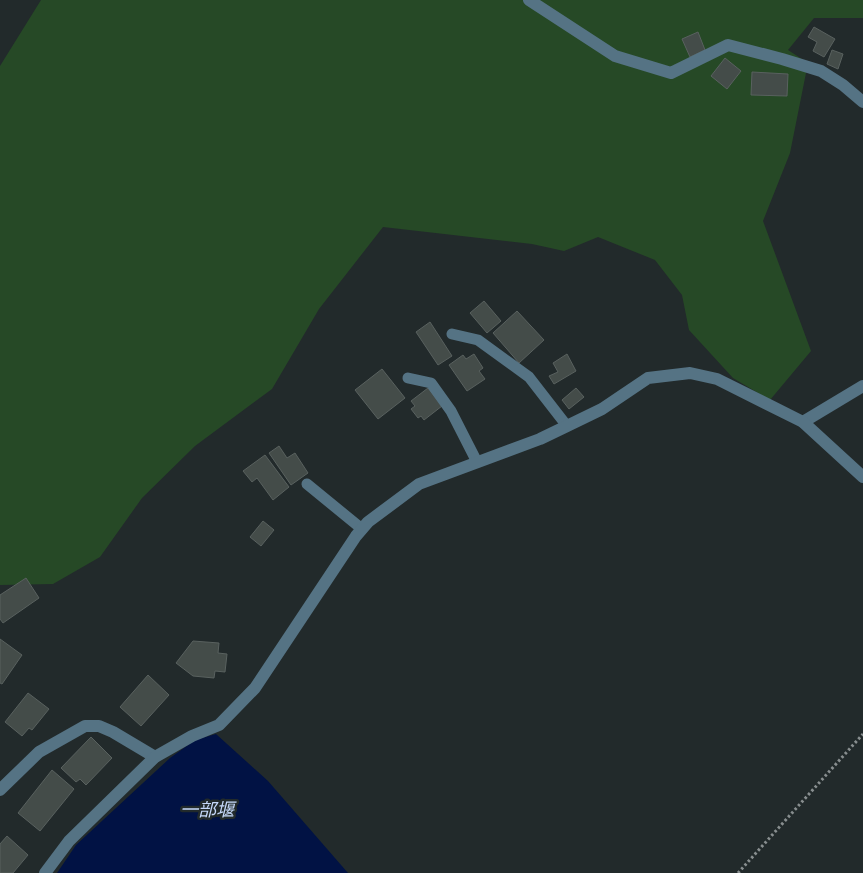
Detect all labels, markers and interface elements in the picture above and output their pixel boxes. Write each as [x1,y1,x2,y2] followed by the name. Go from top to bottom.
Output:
[180,799,237,821] water label: 一部堰

